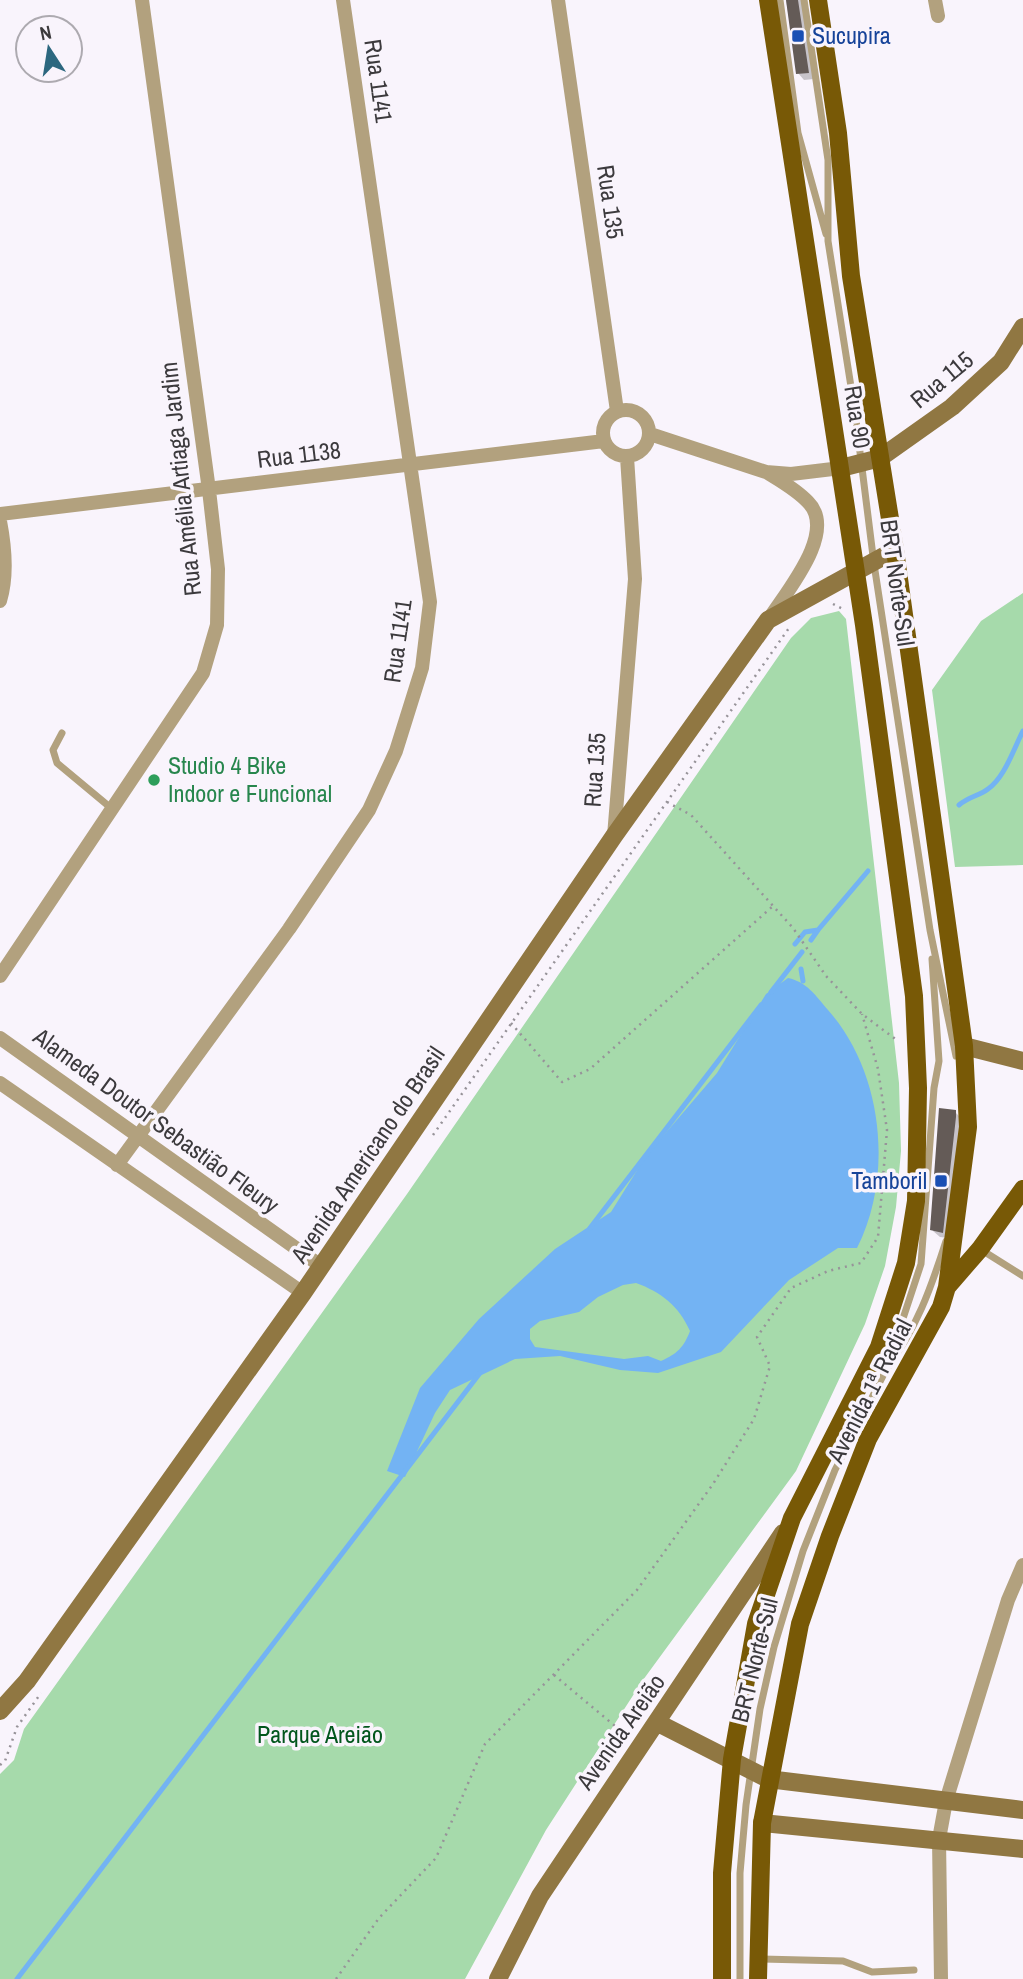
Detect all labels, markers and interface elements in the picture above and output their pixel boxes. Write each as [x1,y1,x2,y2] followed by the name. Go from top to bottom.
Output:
[14,14,84,84] north arrow
[37,18,54,46] text: N
[812,19,891,51] place label: Sucupira
[790,28,806,44] marker: Sucupira
[357,37,401,125] street label: Rua 1141
[590,163,632,241] street label: Rua 135
[903,343,980,415] street label: Rua 115
[152,360,208,598] street label: Rua Amélia Artiaga Jardim
[837,383,879,451] street label: Rua 90
[255,433,342,475] street label: Rua 1138
[873,518,923,648] street label: BRT Norte-Sul
[375,597,419,685] street label: Rua 1141
[575,732,613,808] street label: Rua 135
[168,749,332,809] place label: Studio 4 Bike Indoor e Funcional
[146,772,162,788] marker: Studio 4 Bike Indoor e Funcional
[26,1020,286,1220] street label: Alameda Doutor Sebastião Fleury
[282,1040,452,1270] street label: Avenida Americano do Brasil
[851,1164,927,1196] place label: Tamboril
[933,1173,949,1189] marker: Tamboril
[819,1313,919,1469] street label: Avenida 1ª Radial
[723,1594,785,1725] street label: BRT Norte-Sul
[568,1667,672,1796] street label: Avenida Areião
[257,1718,383,1750] park label: Parque Areião

